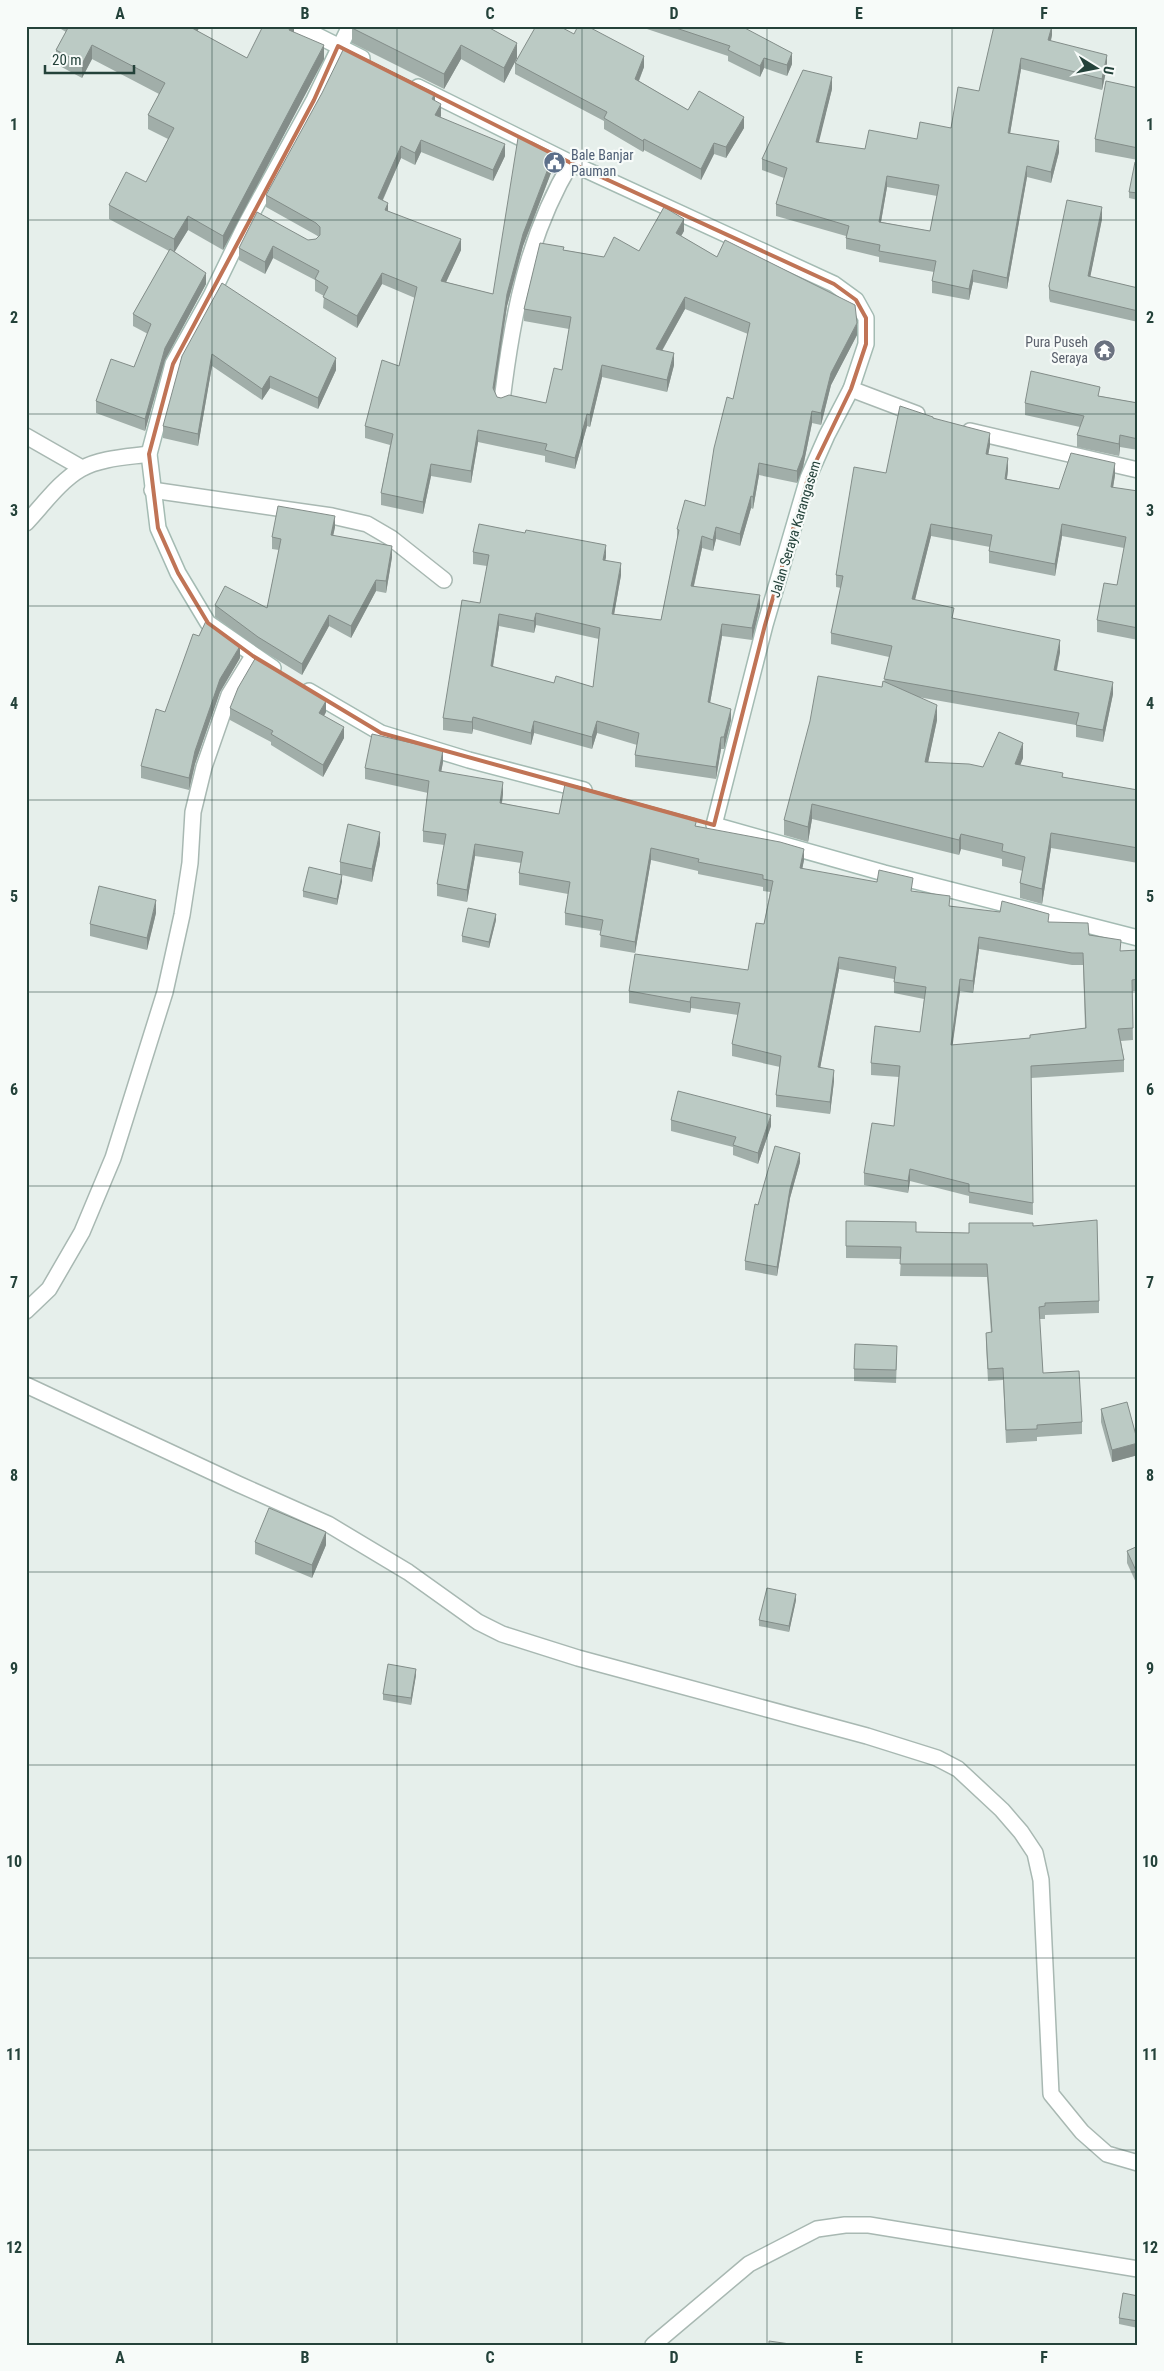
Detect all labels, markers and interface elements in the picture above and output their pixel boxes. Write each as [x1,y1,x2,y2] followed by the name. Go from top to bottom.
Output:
[115,4,125,23] text: A
[301,4,310,23] text: B
[485,4,495,23] text: C
[669,4,679,23] text: D
[855,4,863,23] text: E
[1040,4,1048,23] text: F
[45,42,134,74] scale bar
[1072,42,1122,92] north arrow
[52,51,82,69] text: 20 m
[1100,65,1117,76] text: U
[10,115,18,134] text: 1
[1146,115,1154,134] text: 1
[571,147,634,179] place label: Bale Banjar Pauman
[543,151,567,175] public building icon: Bale Banjar Pauman
[10,308,18,327] text: 2
[1146,308,1154,327] text: 2
[1025,334,1088,366] place label: Pura Puseh Seraya
[1092,338,1116,362] temple icon: Pura Puseh Seraya
[767,459,823,599] street label: Jalan Seraya Karangasem
[10,501,18,520] text: 3
[1146,501,1154,520] text: 3
[10,694,18,713] text: 4
[1146,694,1154,713] text: 4
[10,887,18,906] text: 5
[1146,887,1154,906] text: 5
[10,1080,18,1099] text: 6
[1146,1080,1154,1099] text: 6
[10,1273,18,1292] text: 7
[1146,1273,1154,1292] text: 7
[10,1466,18,1485] text: 8
[1146,1466,1154,1485] text: 8
[10,1659,18,1678] text: 9
[1146,1659,1154,1678] text: 9
[6,1852,22,1871] text: 10
[1142,1852,1158,1871] text: 10
[6,2045,22,2064] text: 11
[1142,2045,1158,2064] text: 11
[6,2238,22,2257] text: 12
[1142,2238,1158,2257] text: 12
[115,2348,125,2367] text: A
[301,2348,310,2367] text: B
[485,2348,495,2367] text: C
[669,2348,679,2367] text: D
[855,2348,863,2367] text: E
[1040,2348,1048,2367] text: F

